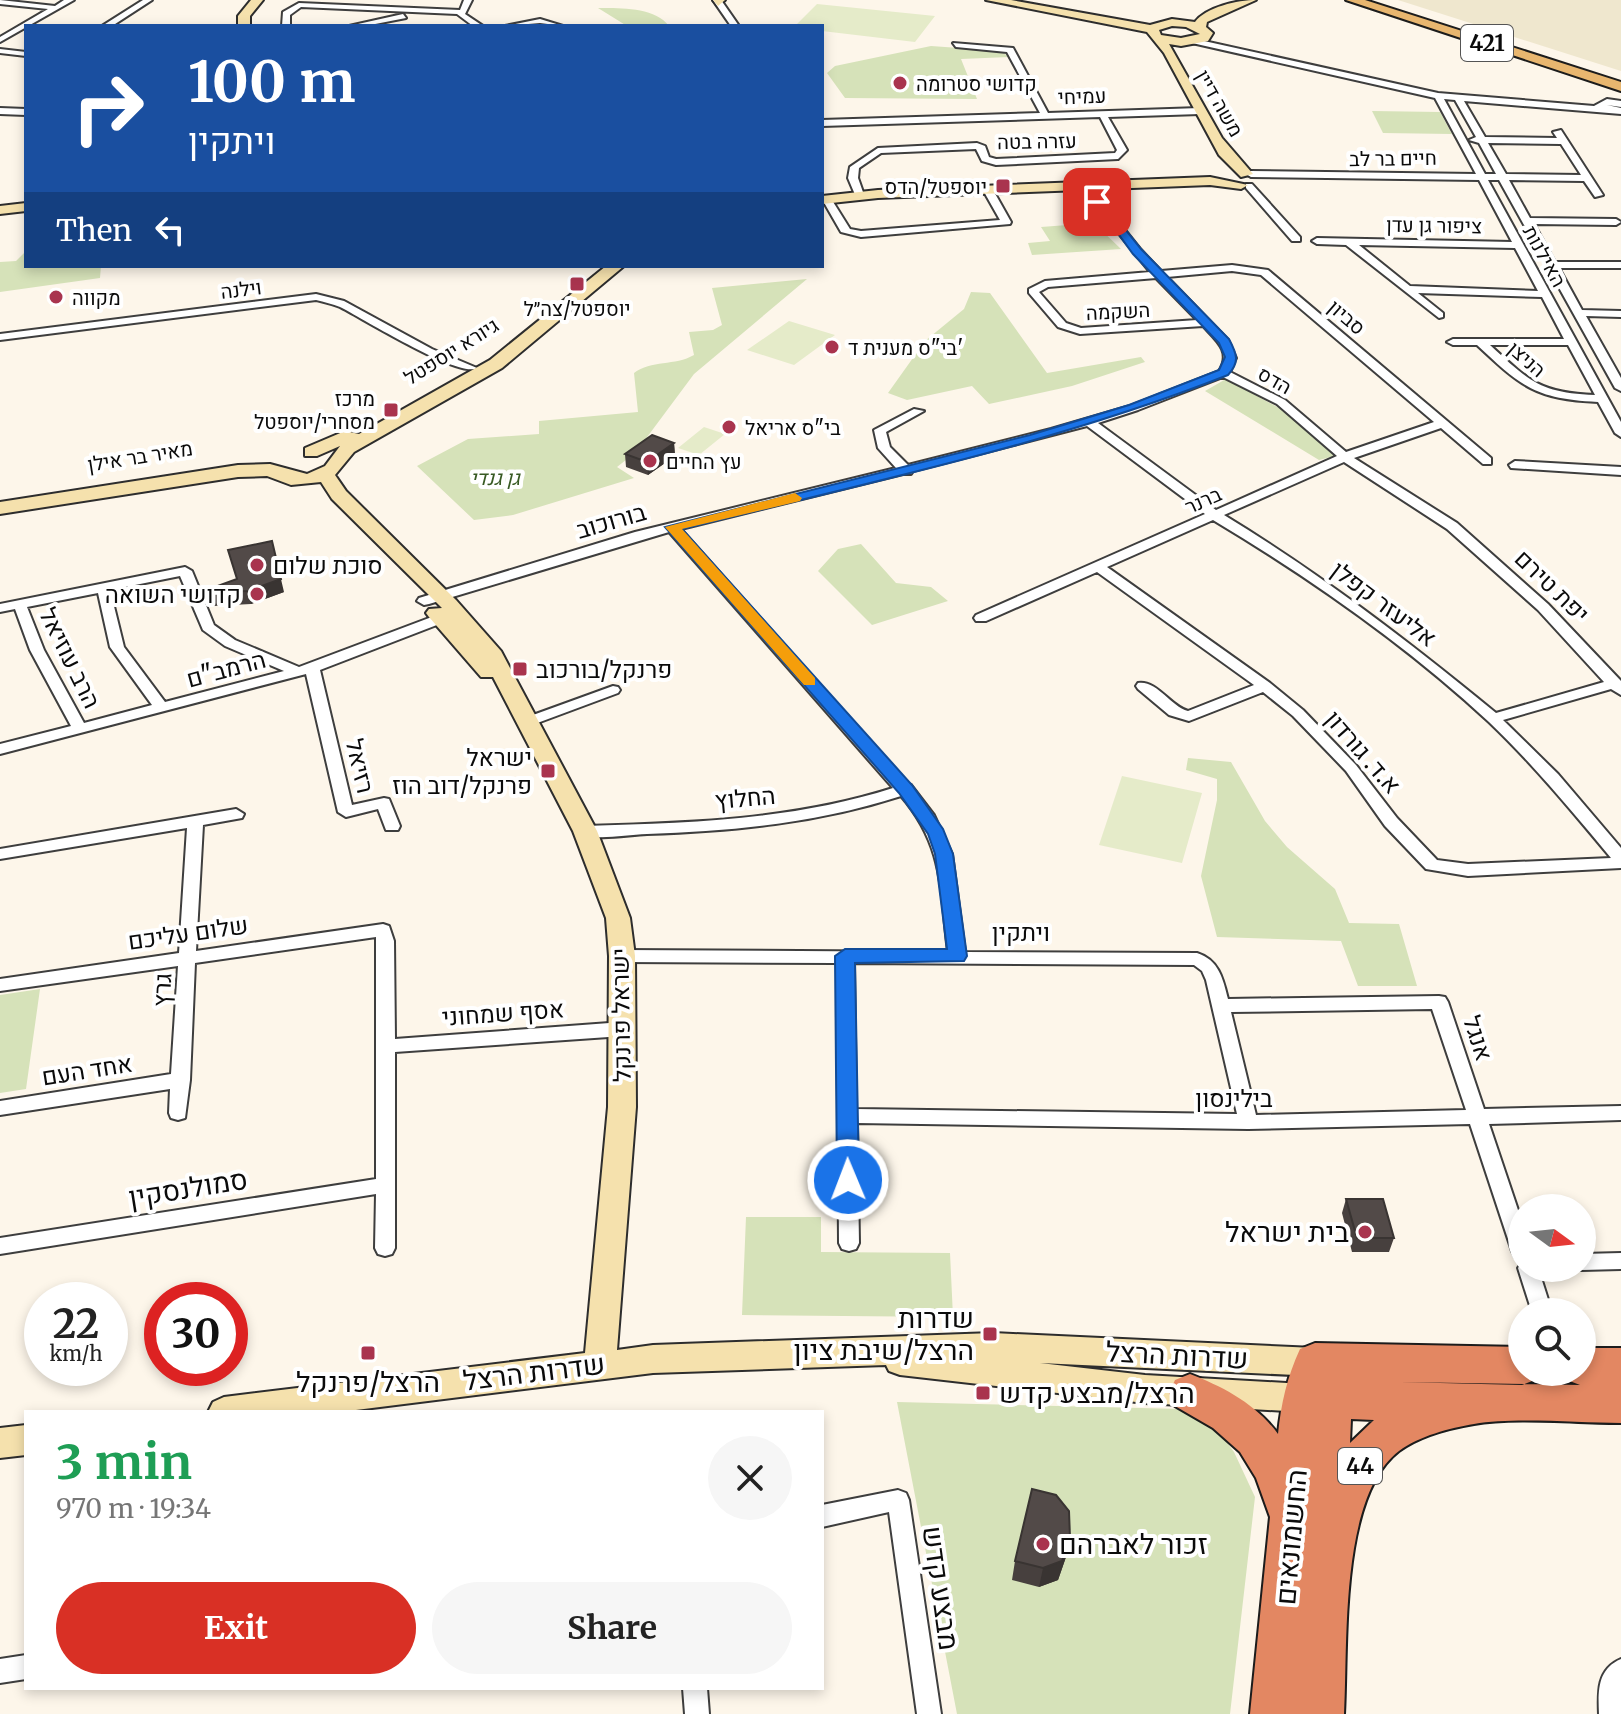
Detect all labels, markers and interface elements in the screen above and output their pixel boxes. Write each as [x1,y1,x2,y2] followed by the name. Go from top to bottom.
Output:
[1461,25,1513,61] road number: 421
[188,47,356,117] text: 100 m
[56,56,160,160] icon: right
[1191,65,1249,141] street label: משה דיין
[916,71,1037,96] place label: קדושי סטרומה
[891,74,909,92] marker: קדושי סטרומה
[1057,83,1107,109] street label: עמיחי
[188,119,276,164] text: ויתקין
[997,128,1077,154] street label: עזרה בטה
[1349,145,1437,171] street label: חיים בר לב
[1063,168,1131,236] pin
[884,174,987,199] place label: יוספטל/הדס
[994,177,1012,195] marker: יוספטל/הדס
[1075,180,1119,224] icon: arrive
[148,208,192,252] icon: left
[56,211,132,249] text: Then
[1386,212,1482,238] street label: ציפור גן עדן
[1518,221,1572,291] street label: האילנות
[219,274,263,304] street label: וילנה
[568,275,586,293] marker: יוספטל/צה״ל
[72,285,121,310] place label: מקווה
[47,288,65,306] marker: מקווה
[1323,294,1371,340] street label: סביון
[523,296,631,321] place label: יוספטל/צה״ל
[1085,297,1151,325] street label: השקמה
[399,312,503,390] street label: גיורא יוספטל
[848,335,963,360] place label: בי"ס מענית ד'
[1503,336,1551,382] street label: הניצן
[823,338,841,356] marker: בי"ס מענית ד'
[1254,361,1296,399] street label: הדס
[254,386,375,434] place label: מרכז מסחרי/יוספטל
[382,401,400,419] marker: מרכז מסחרי/יוספטל
[745,415,841,440] place label: בי"ס אריאל
[720,418,738,436] marker: בי"ס אריאל
[86,435,194,477] street label: מאיר בר אילן
[666,449,742,474] place label: עץ החיים
[641,452,659,470] marker: עץ החיים
[470,465,521,490] park label: גן גנדי
[1181,481,1226,519] street label: ברנר
[573,496,650,546] street label: בורוכוב
[1508,543,1596,629] street label: יפת טירם
[273,550,383,581] place label: סוכת שלום
[1325,554,1443,654] street label: אליעזר קפלן
[248,556,266,574] marker: סוכת שלום
[105,579,241,610] place label: קדושי השואה
[248,585,266,603] marker: קדושי השואה
[32,602,108,714] street label: הרב עוזיאל
[183,644,269,694] street label: הרמב"ם
[536,654,672,685] place label: פרנקל/בורכוב
[511,660,529,678] marker: פרנקל/בורכוב
[1318,704,1408,800] street label: א.ד. גורדון
[339,736,381,796] street label: רזיאל
[392,742,532,801] place label: ישראל פרנקל/דוב הוז
[539,762,557,780] marker: ישראל פרנקל/דוב הוז
[713,780,777,816] street label: החלוץ
[126,909,250,957] street label: שלום עליכם
[992,917,1050,948] street label: ויתקין
[604,948,638,1082] street label: ישראל פרנקל
[146,972,178,1008] street label: גרץ
[441,993,565,1033] street label: אסף שמחוני
[1456,1011,1500,1065] street label: אנגל
[39,1048,135,1092] street label: אחד העם
[1195,1083,1273,1114] street label: בילינסון
[806,1138,890,1222] position arrow
[126,1161,250,1215] street label: סמולנסקין
[1508,1194,1596,1282] north arrow
[1508,1194,1596,1386] map controls
[1225,1214,1349,1250] place label: בית ישראל
[1356,1223,1374,1241] marker: בית ישראל
[144,1282,248,1386] speed limit sign: 30
[1508,1298,1596,1386] button: search
[53,1299,99,1349] text: 22
[794,1300,974,1368] place label: שדרות הרצל/שיבת ציון
[981,1325,999,1343] marker: שדרות הרצל/שיבת ציון
[1105,1333,1249,1377] street label: שדרות הרצל
[50,1341,102,1366] text: km/h
[359,1344,377,1362] marker: הרצל/פרנקל
[461,1345,607,1399] street label: שדרות הרצל
[296,1364,440,1400] place label: הרצל/פרנקל
[999,1375,1195,1411] place label: הרצל/מבצע קדש
[974,1384,992,1402] marker: הרצל/מבצע קדש
[56,1432,192,1492] text: 3 min
[708,1436,792,1520] button: close
[1338,1448,1382,1484] road number: 44
[1267,1468,1315,1606] street label: החשמונאים
[56,1492,211,1525] text: 970 m · 19:34
[914,1524,968,1652] street label: מבצע קדש
[1059,1526,1208,1562] place label: זכור לאברהם
[1034,1535,1052,1553] marker: זכור לאברהם
[56,1582,416,1674] button: Exit
[432,1582,792,1674] button: Share

